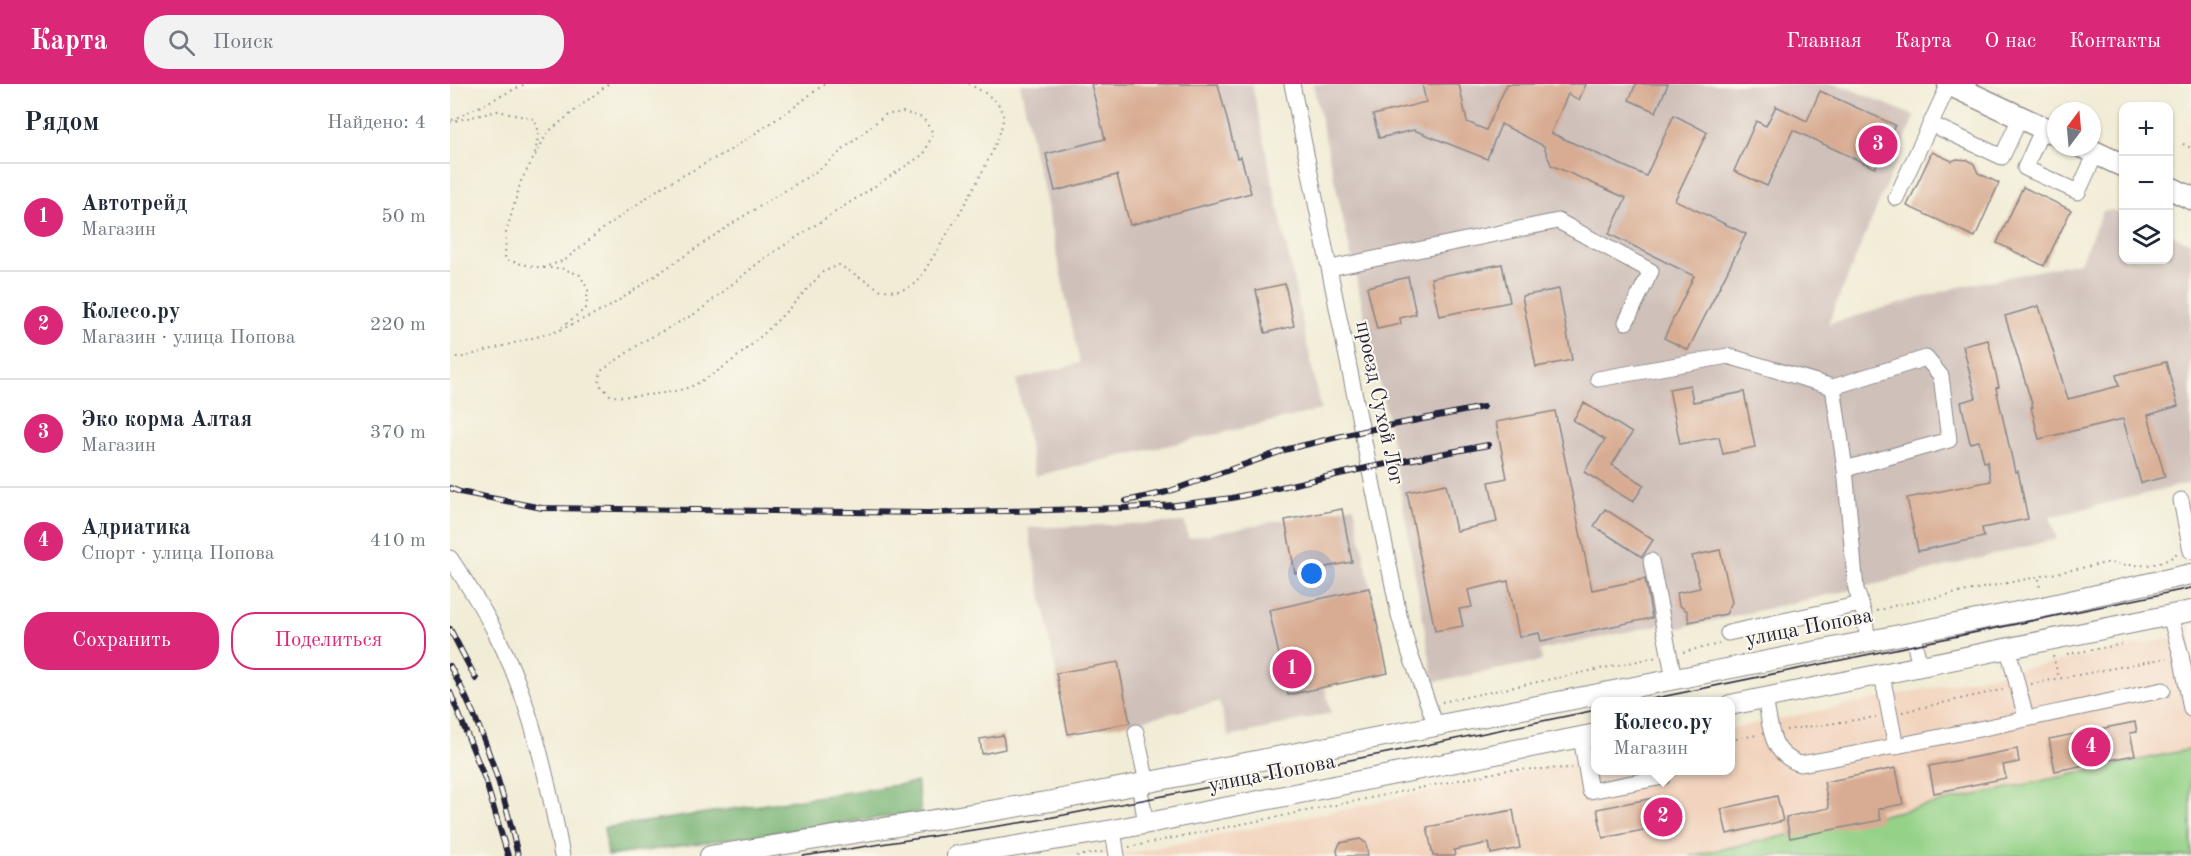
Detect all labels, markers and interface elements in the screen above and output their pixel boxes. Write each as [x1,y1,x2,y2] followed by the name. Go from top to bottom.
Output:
[144,15,564,69] search box
[165,26,198,59] icon: search
[30,28,108,56] text: Карта
[213,31,274,53] text: Поиск
[1786,31,1862,52] text: Главная
[1895,31,1952,52] text: Карта
[1985,31,2036,52] text: О нас
[2069,31,2161,52] text: Контакты
[2047,102,2101,156] north arrow
[2119,102,2173,264] map controls
[2119,102,2173,156] button: +
[24,110,99,136] text: Рядом
[327,113,426,133] text: Найдено: 4
[1858,122,1898,168] pin: 3
[2119,156,2173,210] button: −
[81,193,187,215] text: Автотрейд
[38,207,49,227] text: 1
[381,207,426,227] text: 50 m
[2119,210,2173,264] button: layers
[81,220,156,240] text: Магазин
[81,301,181,323] text: Колесо.ру
[38,315,49,335] text: 2
[370,315,426,335] text: 220 m
[1351,319,1407,487] street label: проезд Сухой Лог
[81,328,296,348] text: Магазин · улица Попова
[81,409,252,431] text: Эко корма Алтая
[38,423,49,443] text: 3
[370,423,426,443] text: 370 m
[81,436,156,456] text: Магазин
[81,517,191,539] text: Адриатика
[38,531,49,551] text: 4
[370,531,426,551] text: 410 m
[81,544,275,564] text: Спорт · улица Попова
[1297,559,1326,588] your location
[1744,605,1874,651] street label: улица Попова
[24,612,219,670] button: Сохранить
[231,612,426,670] button: Поделиться
[1272,646,1312,692] pin: 1
[1591,697,1735,775] popup
[1613,712,1713,734] text: Колесо.ру
[2072,724,2110,770] pin: 4
[1613,739,1688,759] text: Магазин
[1207,751,1337,797] street label: улица Попова
[1644,794,1682,840] pin: 2

